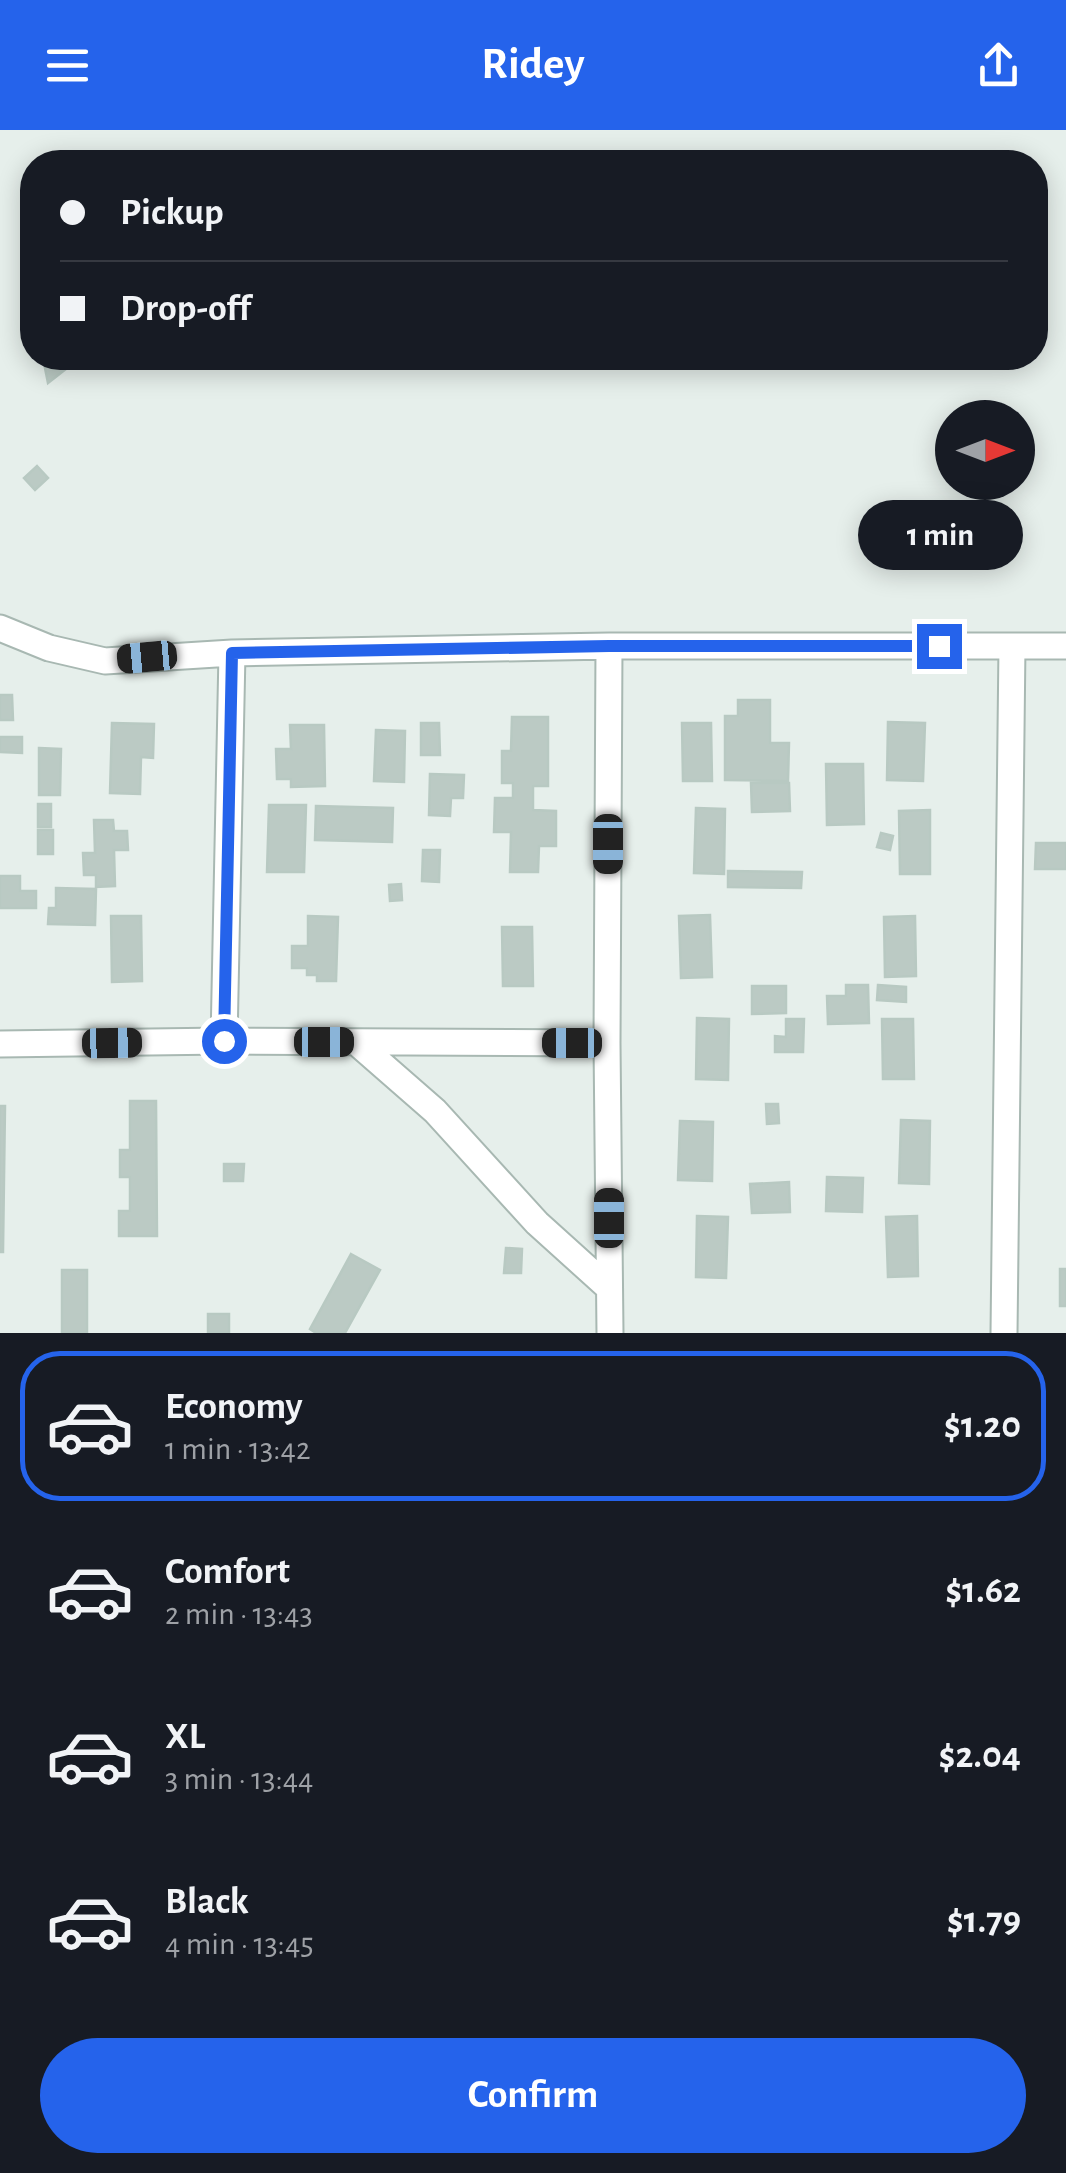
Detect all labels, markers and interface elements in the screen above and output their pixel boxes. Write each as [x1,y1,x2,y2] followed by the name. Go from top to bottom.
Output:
[40,38,95,93] icon: menu
[971,38,1026,93] icon: share
[481,42,585,87] text: Ridey
[120,194,224,232] text: Pickup
[120,290,251,328] text: Drop-off
[935,400,1035,500] north arrow
[935,400,1035,500] map controls
[856,501,1022,571] callout: 1 min
[907,519,974,551] text: 1 min
[917,624,962,669] route end
[116,639,178,675] car
[593,814,623,874] car
[202,1019,247,1064] route start
[82,1027,142,1059] car
[294,1027,354,1057] car
[542,1028,602,1058] car
[594,1188,624,1248] car
[45,1381,135,1471] icon: car
[165,1388,303,1426] text: Economy
[944,1407,1021,1445] text: $1.20
[165,1433,311,1465] text: 1 min · 13:42
[45,1546,135,1636] icon: car
[165,1553,290,1591] text: Comfort
[945,1572,1021,1610] text: $1.62
[165,1598,313,1630] text: 2 min · 13:43
[45,1711,135,1801] icon: car
[165,1718,205,1756] text: XL
[938,1737,1021,1775] text: $2.04
[165,1763,314,1795] text: 3 min · 13:44
[45,1876,135,1966] icon: car
[165,1883,249,1921] text: Black
[947,1902,1021,1940] text: $1.79
[165,1928,314,1960] text: 4 min · 13:45
[40,2038,1026,2153] button: Confirm

